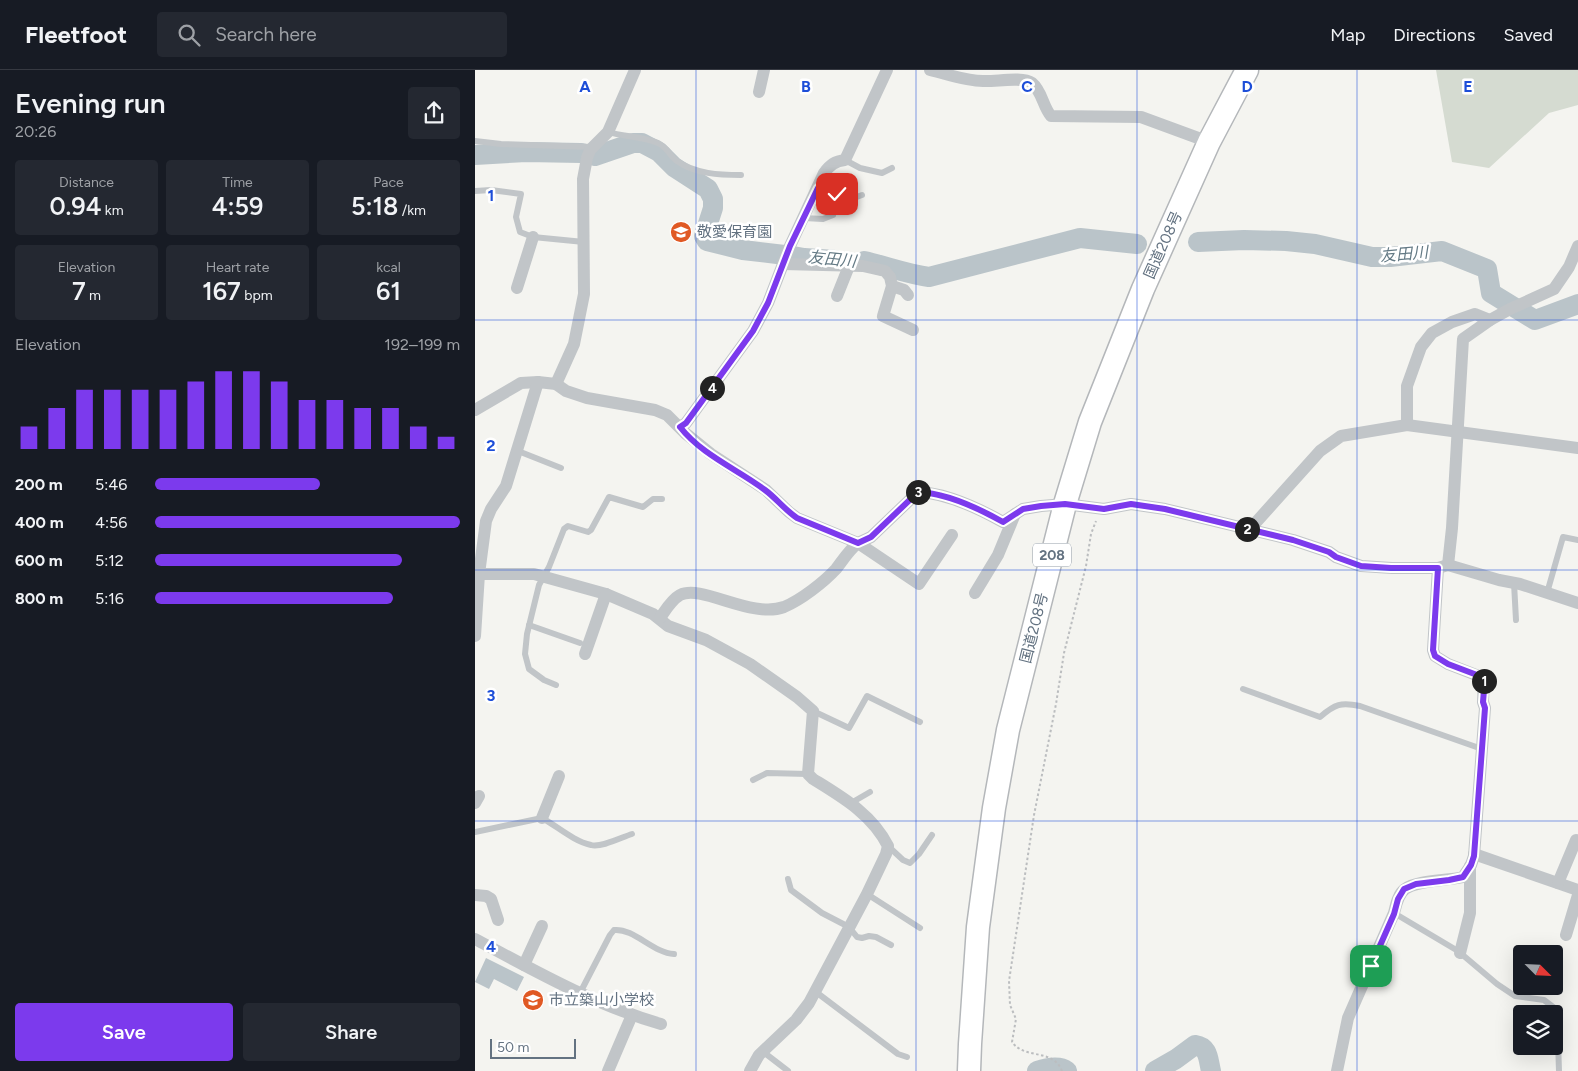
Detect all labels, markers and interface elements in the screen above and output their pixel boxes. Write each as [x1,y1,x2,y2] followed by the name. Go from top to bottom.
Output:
[157,12,507,57] search box
[25,20,127,49] text: Fleetfoot
[175,21,203,49] icon: search
[215,23,317,46] text: Search here
[1330,24,1365,46] text: Map
[1393,24,1475,46] text: Directions
[1503,24,1553,46] text: Saved
[579,77,591,96] text: A
[801,77,811,96] text: B
[1021,77,1033,96] text: C
[1241,77,1253,96] text: D
[1463,77,1473,96] text: E
[15,86,166,120] text: Evening run
[408,87,460,139] button: share
[15,122,56,141] text: 20:26
[816,173,858,215] pin
[59,174,114,191] text: Distance
[222,174,253,191] text: Time
[373,174,404,191] text: Pace
[823,180,851,208] icon: check
[488,186,494,205] text: 1
[49,191,101,221] text: 0.94
[212,191,263,221] text: 4:59
[351,191,398,221] text: 5:18
[101,202,124,219] text: km
[398,202,426,219] text: /km
[1140,208,1186,282] street label: 国道208号
[669,220,693,244] school or university icon: 敬愛保育園
[697,223,772,241] place label: 敬愛保育園
[1379,242,1431,266] water label: 友田川
[807,247,859,271] water label: 友田川
[58,259,115,276] text: Elevation
[206,259,269,276] text: Heart rate
[376,259,401,276] text: kcal
[72,276,86,306] text: 7
[202,276,241,306] text: 167
[376,276,401,306] text: 61
[86,287,101,304] text: m
[241,287,273,304] text: bpm
[15,335,81,354] text: Elevation
[384,335,460,354] text: 192–199 m
[699,376,725,400] pin: 4
[708,380,717,397] text: 4
[486,436,496,455] text: 2
[15,475,63,494] text: 200 m
[95,475,127,494] text: 5:46
[905,480,931,504] pin: 3
[915,484,922,501] text: 3
[15,513,64,532] text: 400 m
[95,513,127,532] text: 4:56
[1235,516,1259,542] pin: 2
[1243,521,1252,538] text: 2
[1033,544,1071,566] road number: 208
[15,551,63,570] text: 600 m
[95,551,124,570] text: 5:12
[15,589,63,608] text: 800 m
[95,589,124,608] text: 5:16
[1017,591,1051,665] street label: 国道208号
[1471,668,1497,694] pin: 1
[1482,673,1487,690] text: 1
[487,686,496,705] text: 3
[486,937,496,956] text: 4
[1350,945,1392,987] pin
[1513,945,1563,995] north arrow
[1513,945,1563,1055] map controls
[1357,952,1385,980] icon: arrive
[521,988,545,1012] school or university icon: 市立築山小学校
[549,991,654,1009] place label: 市立築山小学校
[15,1003,233,1061] button: Save
[243,1003,460,1061] button: Share
[1513,1005,1563,1055] button: layers
[490,1036,576,1059] scale bar
[497,1039,529,1056] text: 50 m

